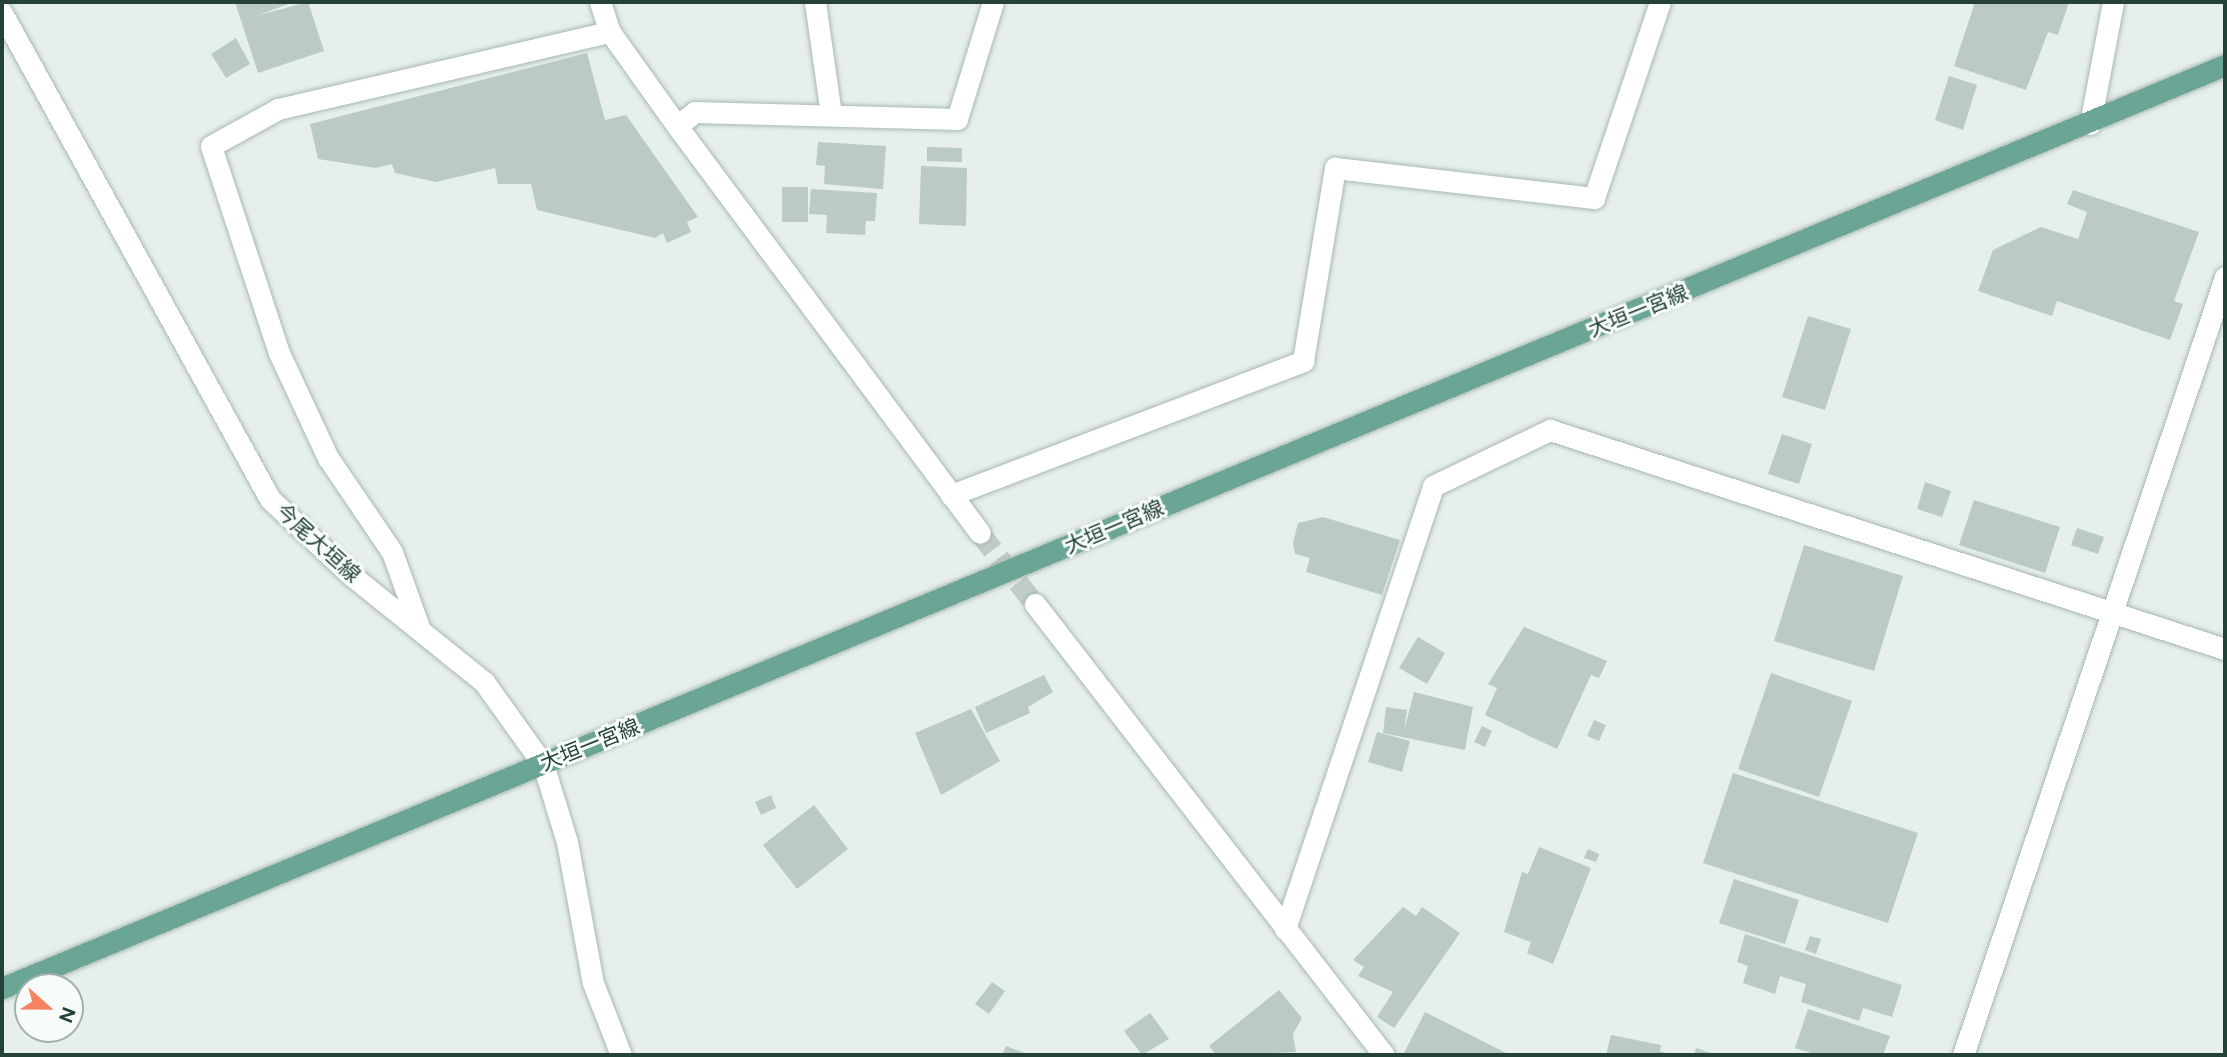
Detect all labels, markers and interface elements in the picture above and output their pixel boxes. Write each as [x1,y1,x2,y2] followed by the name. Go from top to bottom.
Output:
[1585,280,1691,342] street label: 大垣一宮線
[1061,495,1167,559] street label: 大垣一宮線
[271,499,365,587] street label: 今尾大垣線
[537,714,643,776] street label: 大垣一宮線
[14,973,84,1043] north arrow
[54,1004,81,1026] text: N

